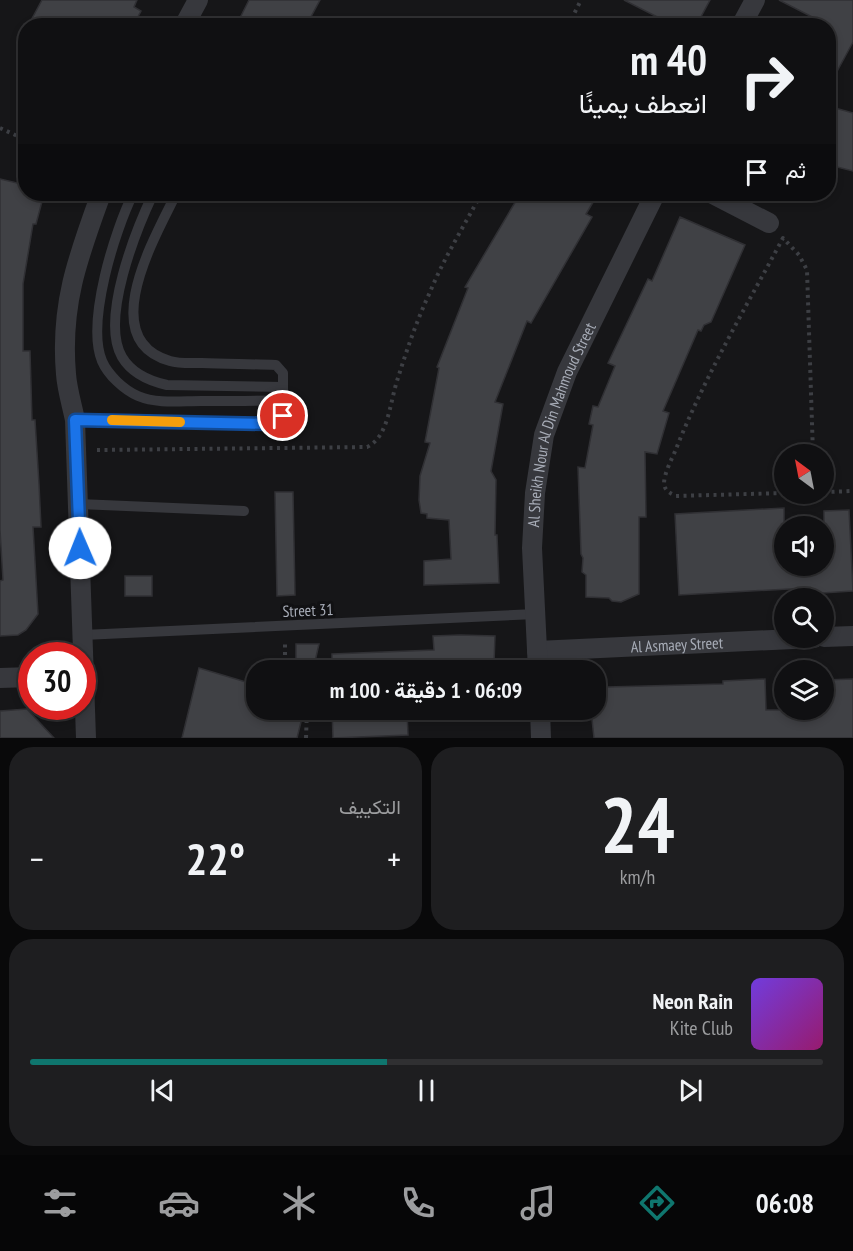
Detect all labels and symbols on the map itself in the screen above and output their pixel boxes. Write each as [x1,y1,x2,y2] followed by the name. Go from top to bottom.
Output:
[523,319,600,528] street label: Al Sheikh Nour Al Din Mahmoud Street
[257,390,308,441] pin
[774,444,834,504] north arrow
[48,516,112,580] position arrow
[282,599,334,621] street label: Street 31
[630,632,724,657] street label: Al Asmaey Street
[18,642,96,720] speed limit sign: 30

